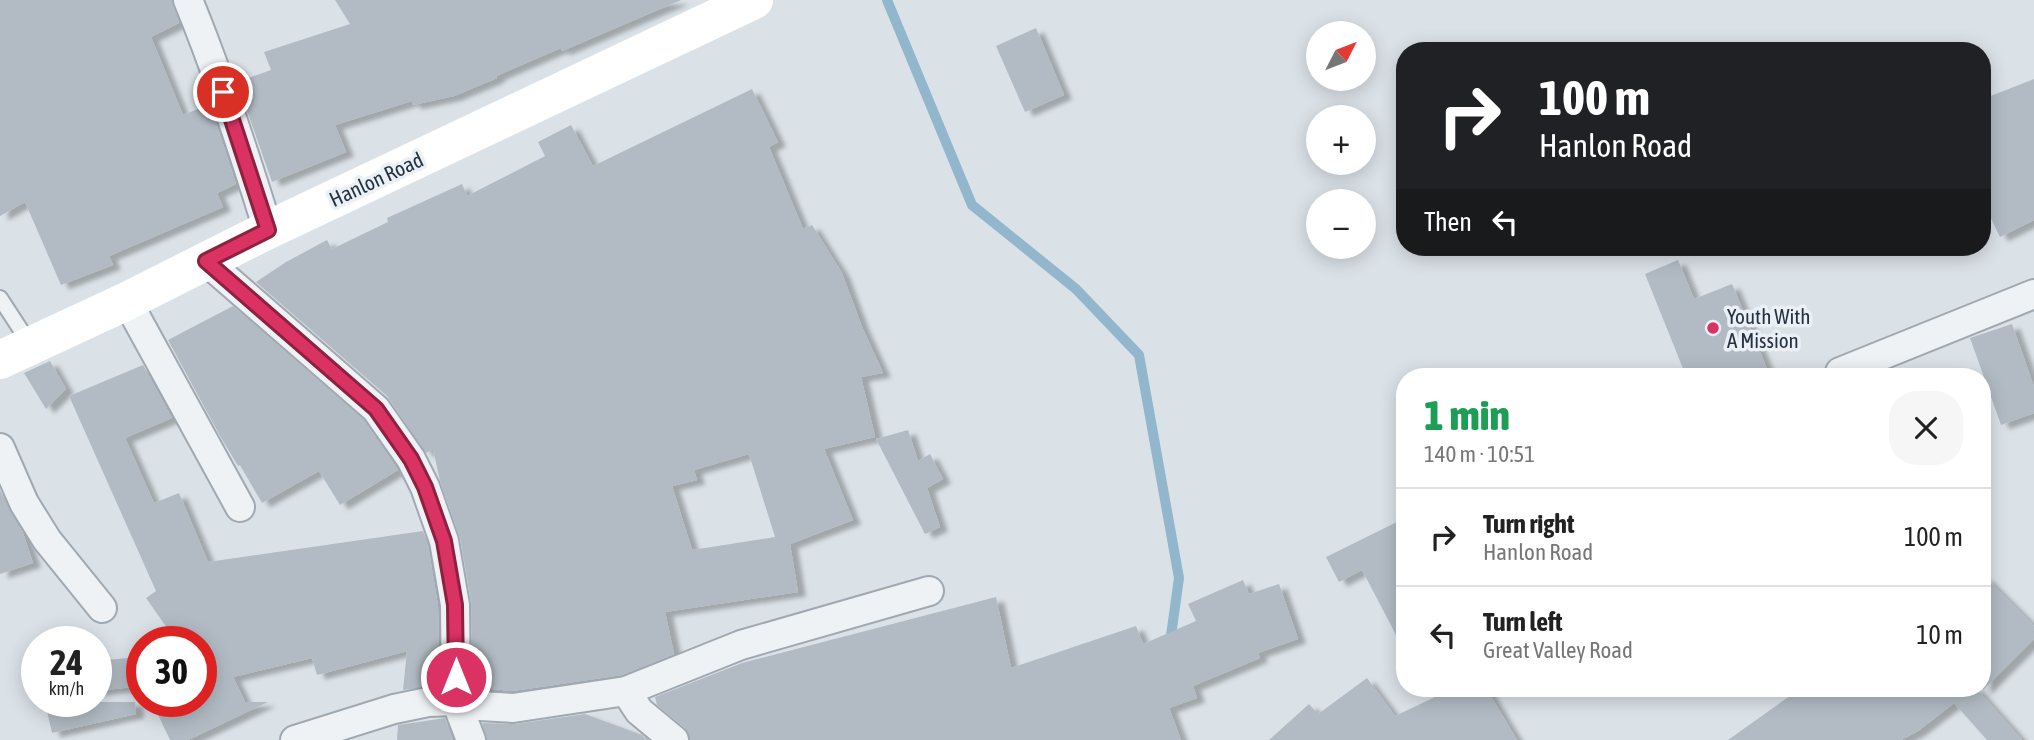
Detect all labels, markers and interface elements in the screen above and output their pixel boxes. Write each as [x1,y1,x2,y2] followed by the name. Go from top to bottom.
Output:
[1306,21,1376,91] north arrow
[1306,21,1376,259] map controls
[193,62,253,122] pin
[1539,69,1650,125] text: 100 m
[1424,70,1515,161] icon: right
[204,73,242,111] icon: arrive
[1306,105,1376,175] button: +
[1539,127,1692,164] text: Hanlon Road
[325,147,427,211] street label: Hanlon Road
[1306,189,1376,259] button: −
[1486,203,1524,241] icon: left
[1424,207,1472,237] text: Then
[1727,304,1811,352] place label: Youth With A Mission
[1705,320,1721,336] marker: Youth With A Mission
[1424,391,1510,439] text: 1 min
[1889,391,1963,465] button: close
[1424,441,1535,467] text: 140 m · 10:51
[1483,509,1574,539] text: Turn right
[1424,518,1462,556] icon: right
[1904,522,1963,552] text: 100 m
[1483,539,1593,565] text: Hanlon Road
[1483,607,1563,637] text: Turn left
[1424,616,1462,654] icon: left
[1916,620,1963,650] text: 10 m
[126,626,217,717] speed limit sign: 30
[1483,637,1633,663] text: Great Valley Road
[419,640,493,714] position arrow
[50,642,83,682] text: 24
[49,678,84,699] text: km/h

